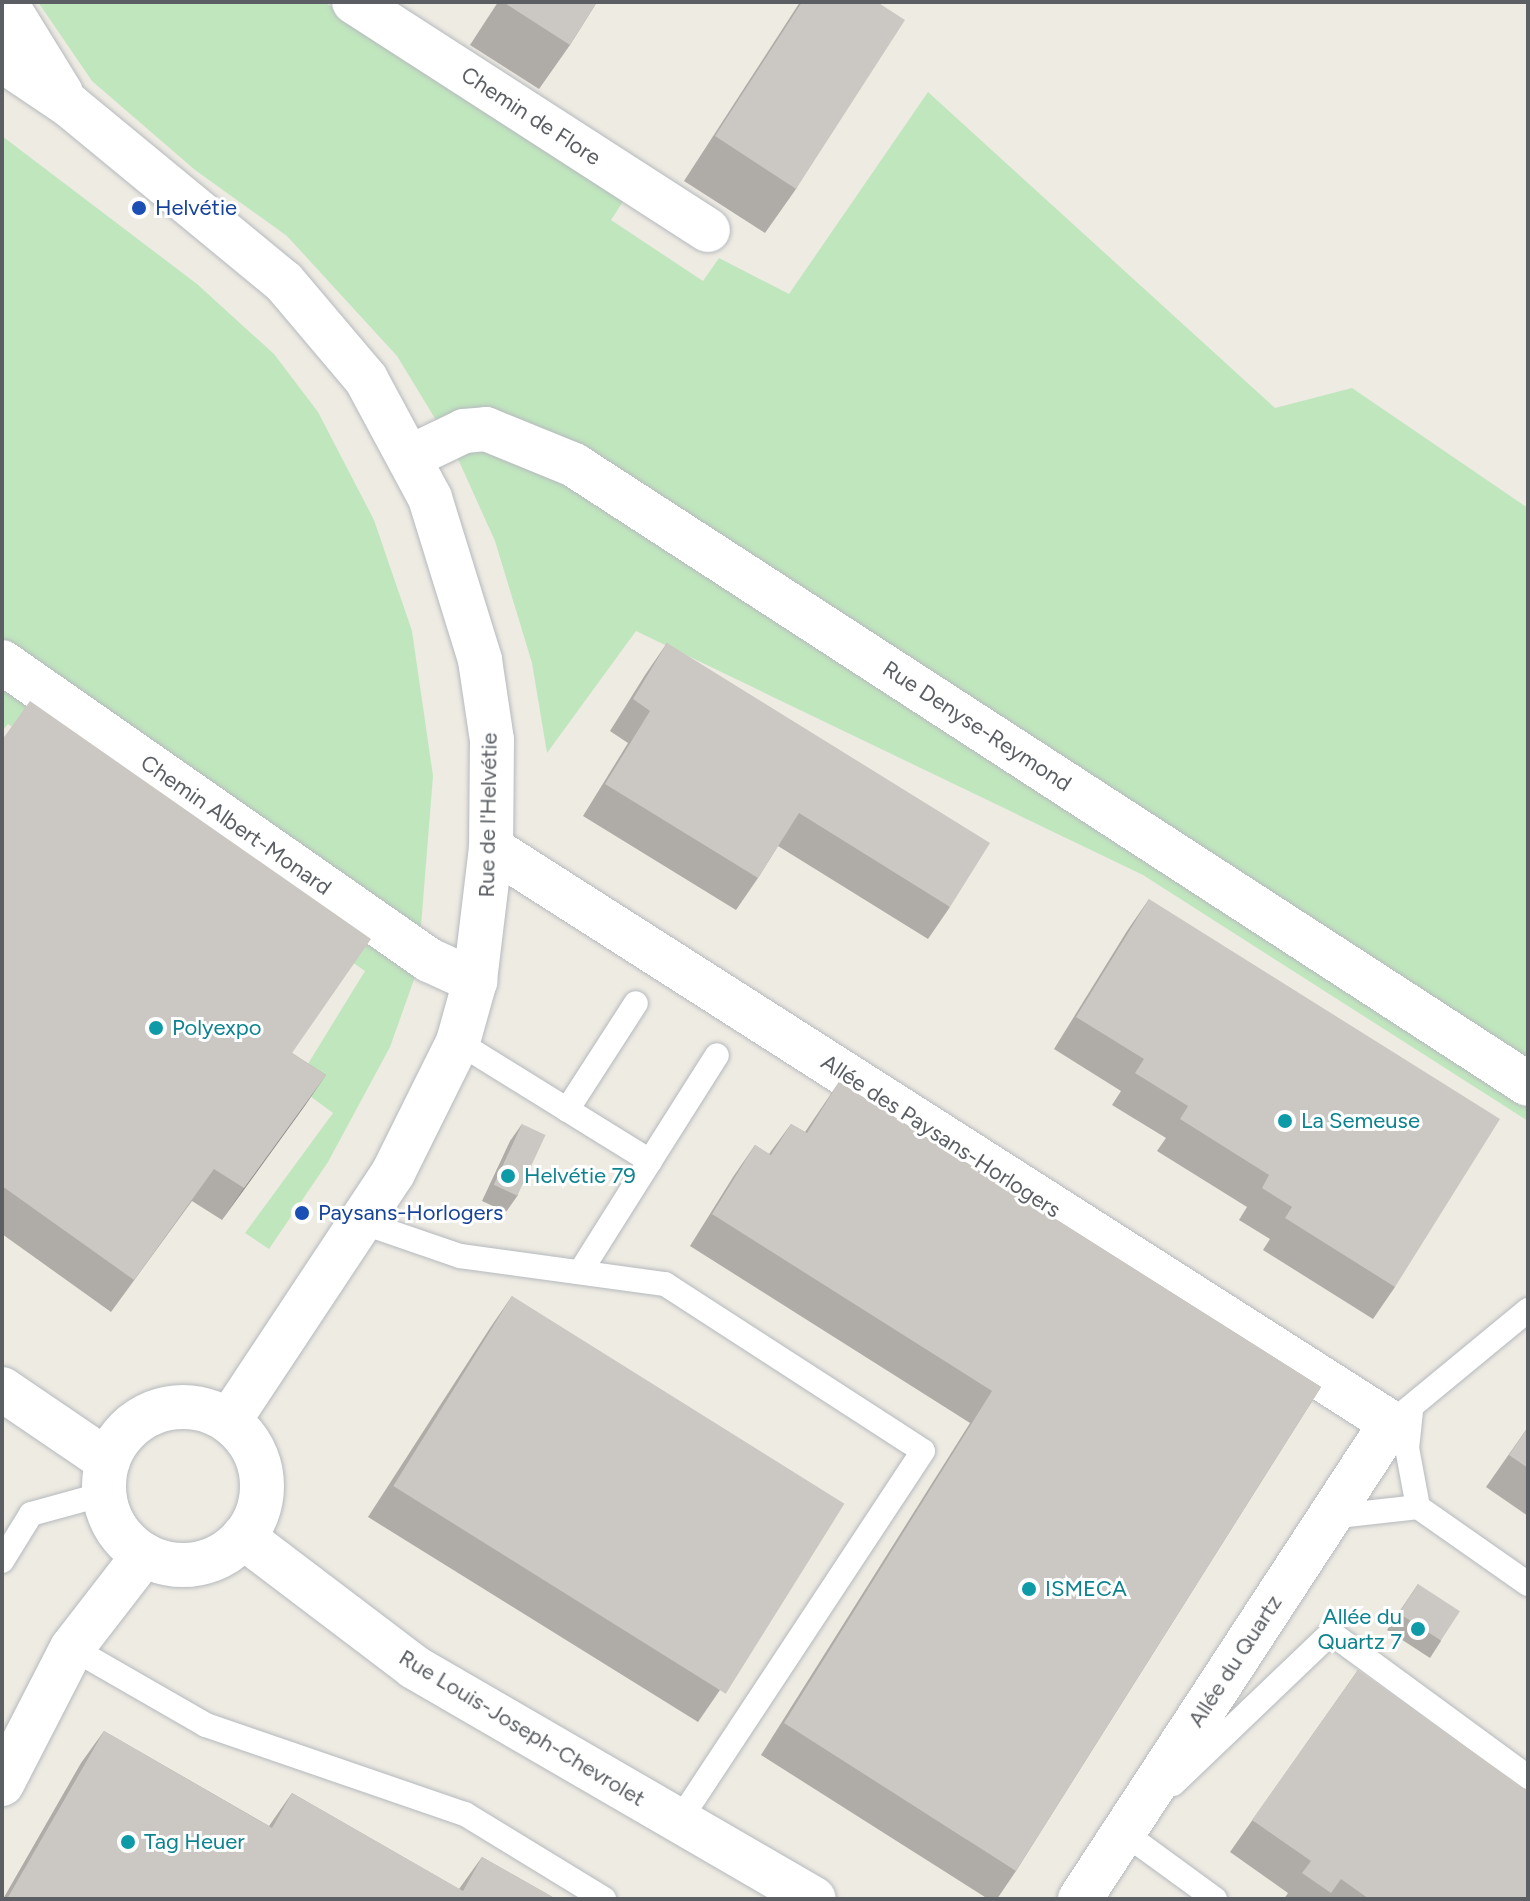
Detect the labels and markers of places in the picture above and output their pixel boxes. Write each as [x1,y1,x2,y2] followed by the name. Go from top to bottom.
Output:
[155,195,237,221] place label: Helvétie
[130,199,148,217] marker: Helvétie
[172,1015,262,1041] place label: Polyexpo
[147,1019,165,1037] marker: Polyexpo
[1301,1108,1420,1134] place label: La Semeuse
[1276,1112,1294,1130] marker: La Semeuse
[524,1163,636,1189] place label: Helvétie 79
[499,1167,517,1185] marker: Helvétie 79
[318,1200,503,1226] place label: Paysans-Horlogers
[293,1204,311,1222] marker: Paysans-Horlogers
[1045,1576,1127,1602] place label: ISMECA
[1020,1580,1038,1598] marker: ISMECA
[1318,1603,1402,1654] place label: Allée du Quartz 7
[1409,1620,1427,1638] marker: Allée du Quartz 7
[144,1829,245,1855] place label: Tag Heuer
[119,1833,137,1851] marker: Tag Heuer

